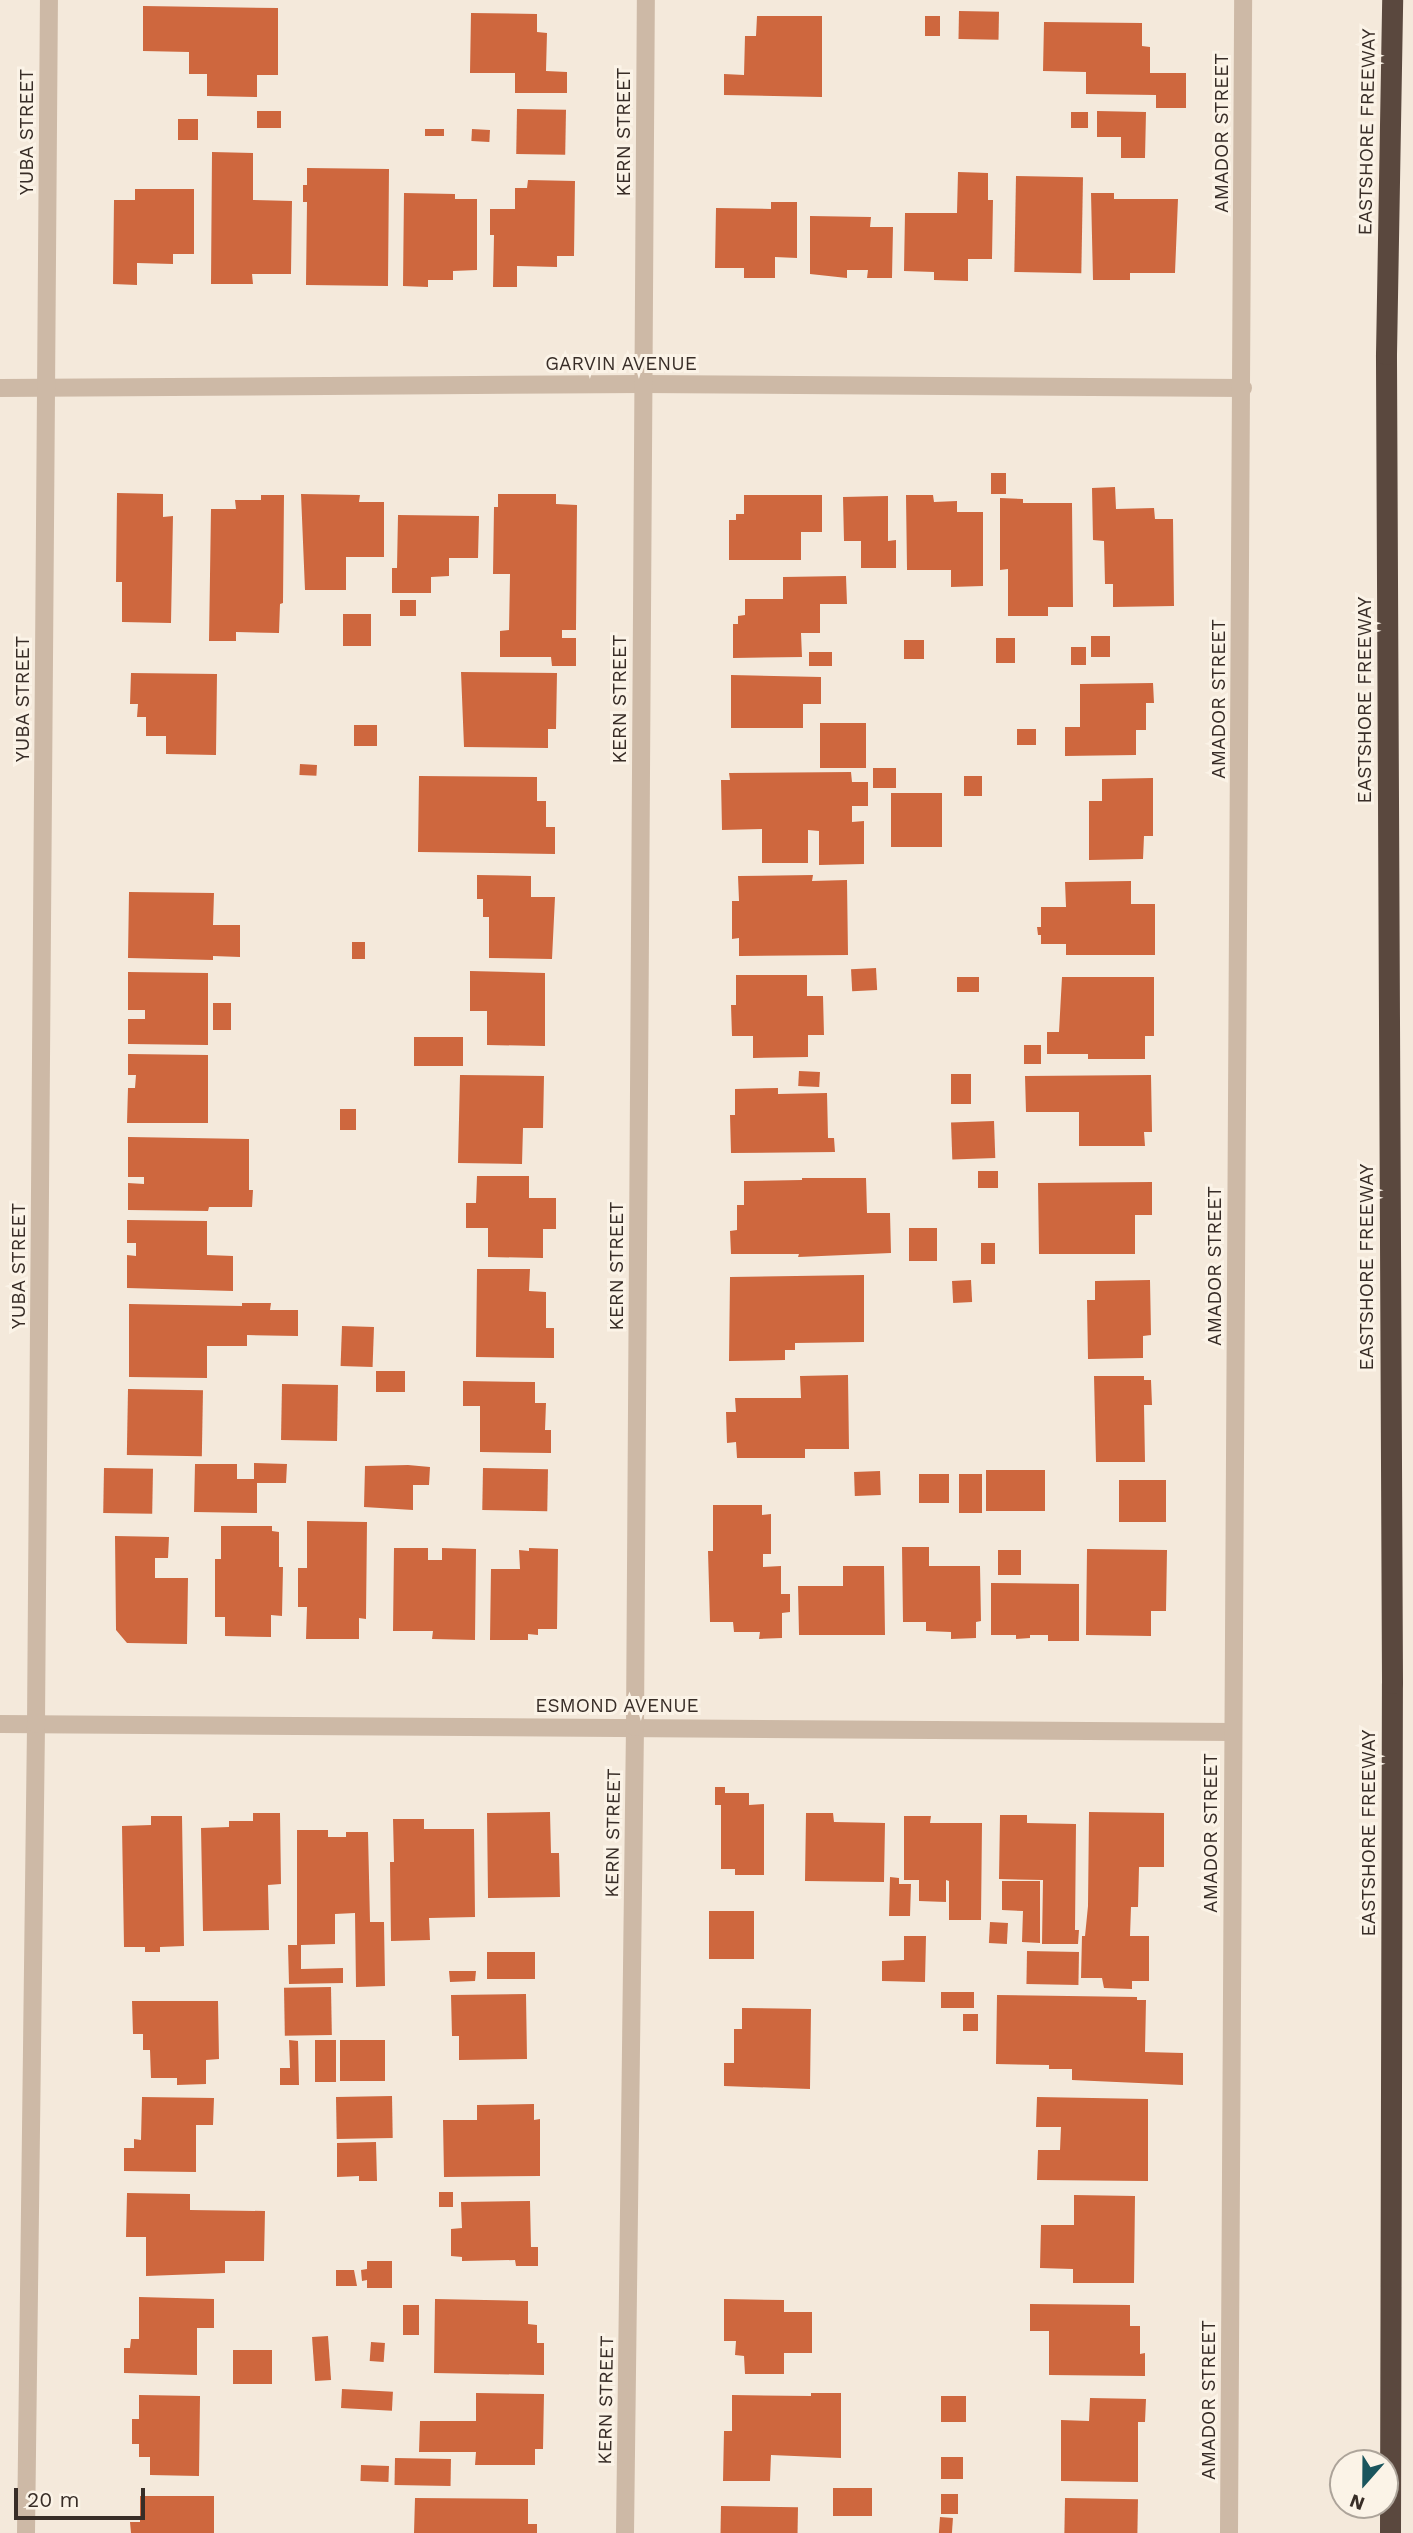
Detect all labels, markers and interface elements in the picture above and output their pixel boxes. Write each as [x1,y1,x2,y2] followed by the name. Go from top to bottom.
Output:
[1354,28,1380,236] street label: EASTSHORE FREEWAY
[1211,53,1233,213] street label: AMADOR STREET
[613,67,635,197] street label: KERN STREET
[16,69,38,195] street label: YUBA STREET
[545,353,697,375] street label: GARVIN AVENUE
[1354,597,1376,803] street label: EASTSHORE FREEWAY
[1208,619,1230,779] street label: AMADOR STREET
[609,634,631,764] street label: KERN STREET
[12,636,34,762] street label: YUBA STREET
[1356,1164,1378,1370] street label: EASTSHORE FREEWAY
[1204,1186,1226,1346] street label: AMADOR STREET
[606,1201,628,1331] street label: KERN STREET
[8,1203,30,1329] street label: YUBA STREET
[535,1695,699,1717] street label: ESMOND AVENUE
[1358,1730,1380,1936] street label: EASTSHORE FREEWAY
[1200,1753,1222,1913] street label: AMADOR STREET
[600,1768,626,1898] street label: KERN STREET
[1198,2320,1220,2480] street label: AMADOR STREET
[593,2335,619,2465] street label: KERN STREET
[1329,2449,1399,2519] north arrow
[18,2474,149,2518] scale bar
[27,2487,79,2512] text: 20 m
[1346,2489,1368,2515] text: N

